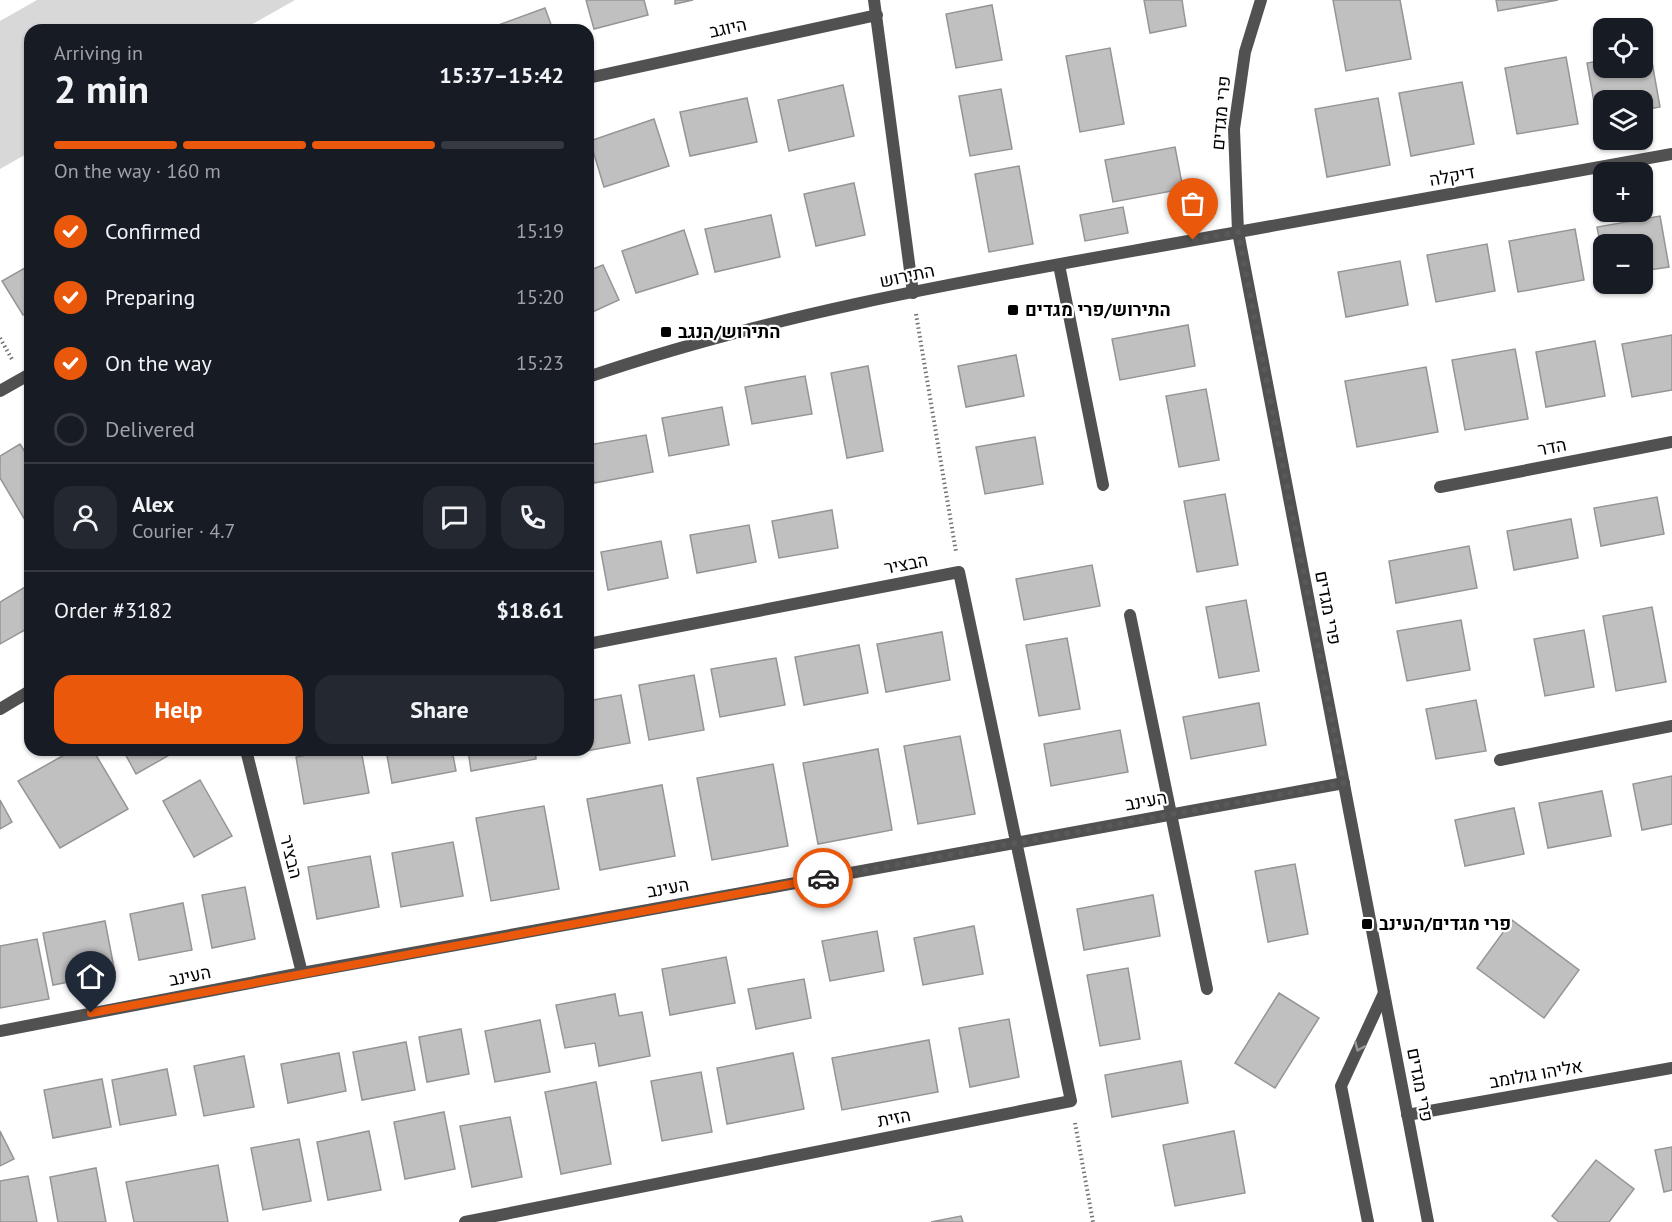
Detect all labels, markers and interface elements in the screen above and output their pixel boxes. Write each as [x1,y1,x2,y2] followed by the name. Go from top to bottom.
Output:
[707,12,749,43] street label: היוגב
[1593,18,1653,294] map controls
[1593,18,1653,78] button: locate
[54,40,143,66] text: Arriving in
[439,61,564,89] text: 15:37–15:42
[54,63,149,114] text: 2 min
[1206,75,1235,151] street label: פרי מגדים
[1593,90,1653,150] button: layers
[54,158,221,184] text: On the way · 160 m
[1427,160,1476,191] street label: דיקלה
[1593,162,1653,222] button: +
[1167,178,1218,240] pin
[1176,187,1209,220] icon: bag
[54,215,87,248] icon: check
[105,217,201,245] text: Confirmed
[516,218,564,244] text: 15:19
[1593,234,1653,294] button: −
[877,258,937,293] street label: התירוש
[54,281,87,314] icon: check
[105,283,195,311] text: Preparing
[516,284,564,310] text: 15:20
[1025,298,1171,321] place label: התירוש/פרי מגדים
[1006,303,1020,317] marker: התירוש/פרי מגדים
[678,320,780,343] place label: התירוש/הנגב
[659,325,673,339] marker: התירוש/הנגב
[54,347,87,380] icon: check
[105,349,212,377] text: On the way
[516,350,564,376] text: 15:23
[105,415,195,443] text: Delivered
[1536,432,1568,461] street label: הדר
[54,486,117,549] button: person
[423,486,486,549] button: chat
[501,486,564,549] button: phone
[132,490,174,518] text: Alex
[132,518,235,544] text: Courier · 4.7
[882,548,930,579] street label: הבציר
[1310,569,1347,647] street label: פרי מגדים
[54,596,173,624] text: Order #3182
[496,596,564,624] text: $18.61
[54,675,303,744] button: Help
[315,675,564,744] button: Share
[1123,785,1169,816] street label: העינב
[275,833,308,881] street label: הבציר
[793,848,853,908] courier
[807,862,840,895] icon: car
[645,872,691,903] street label: העינב
[1379,912,1511,935] place label: פרי מגדים/העינב
[1360,917,1374,931] marker: פרי מגדים/העינב
[65,951,116,1013] pin
[74,960,107,993] icon: home
[167,960,213,991] street label: העינב
[1355,1040,1367,1051] one-way arrow
[1402,1046,1439,1124] street label: פרי מגדים
[1487,1054,1585,1093] street label: אליהו גולומב
[875,1103,913,1132] street label: הזית

